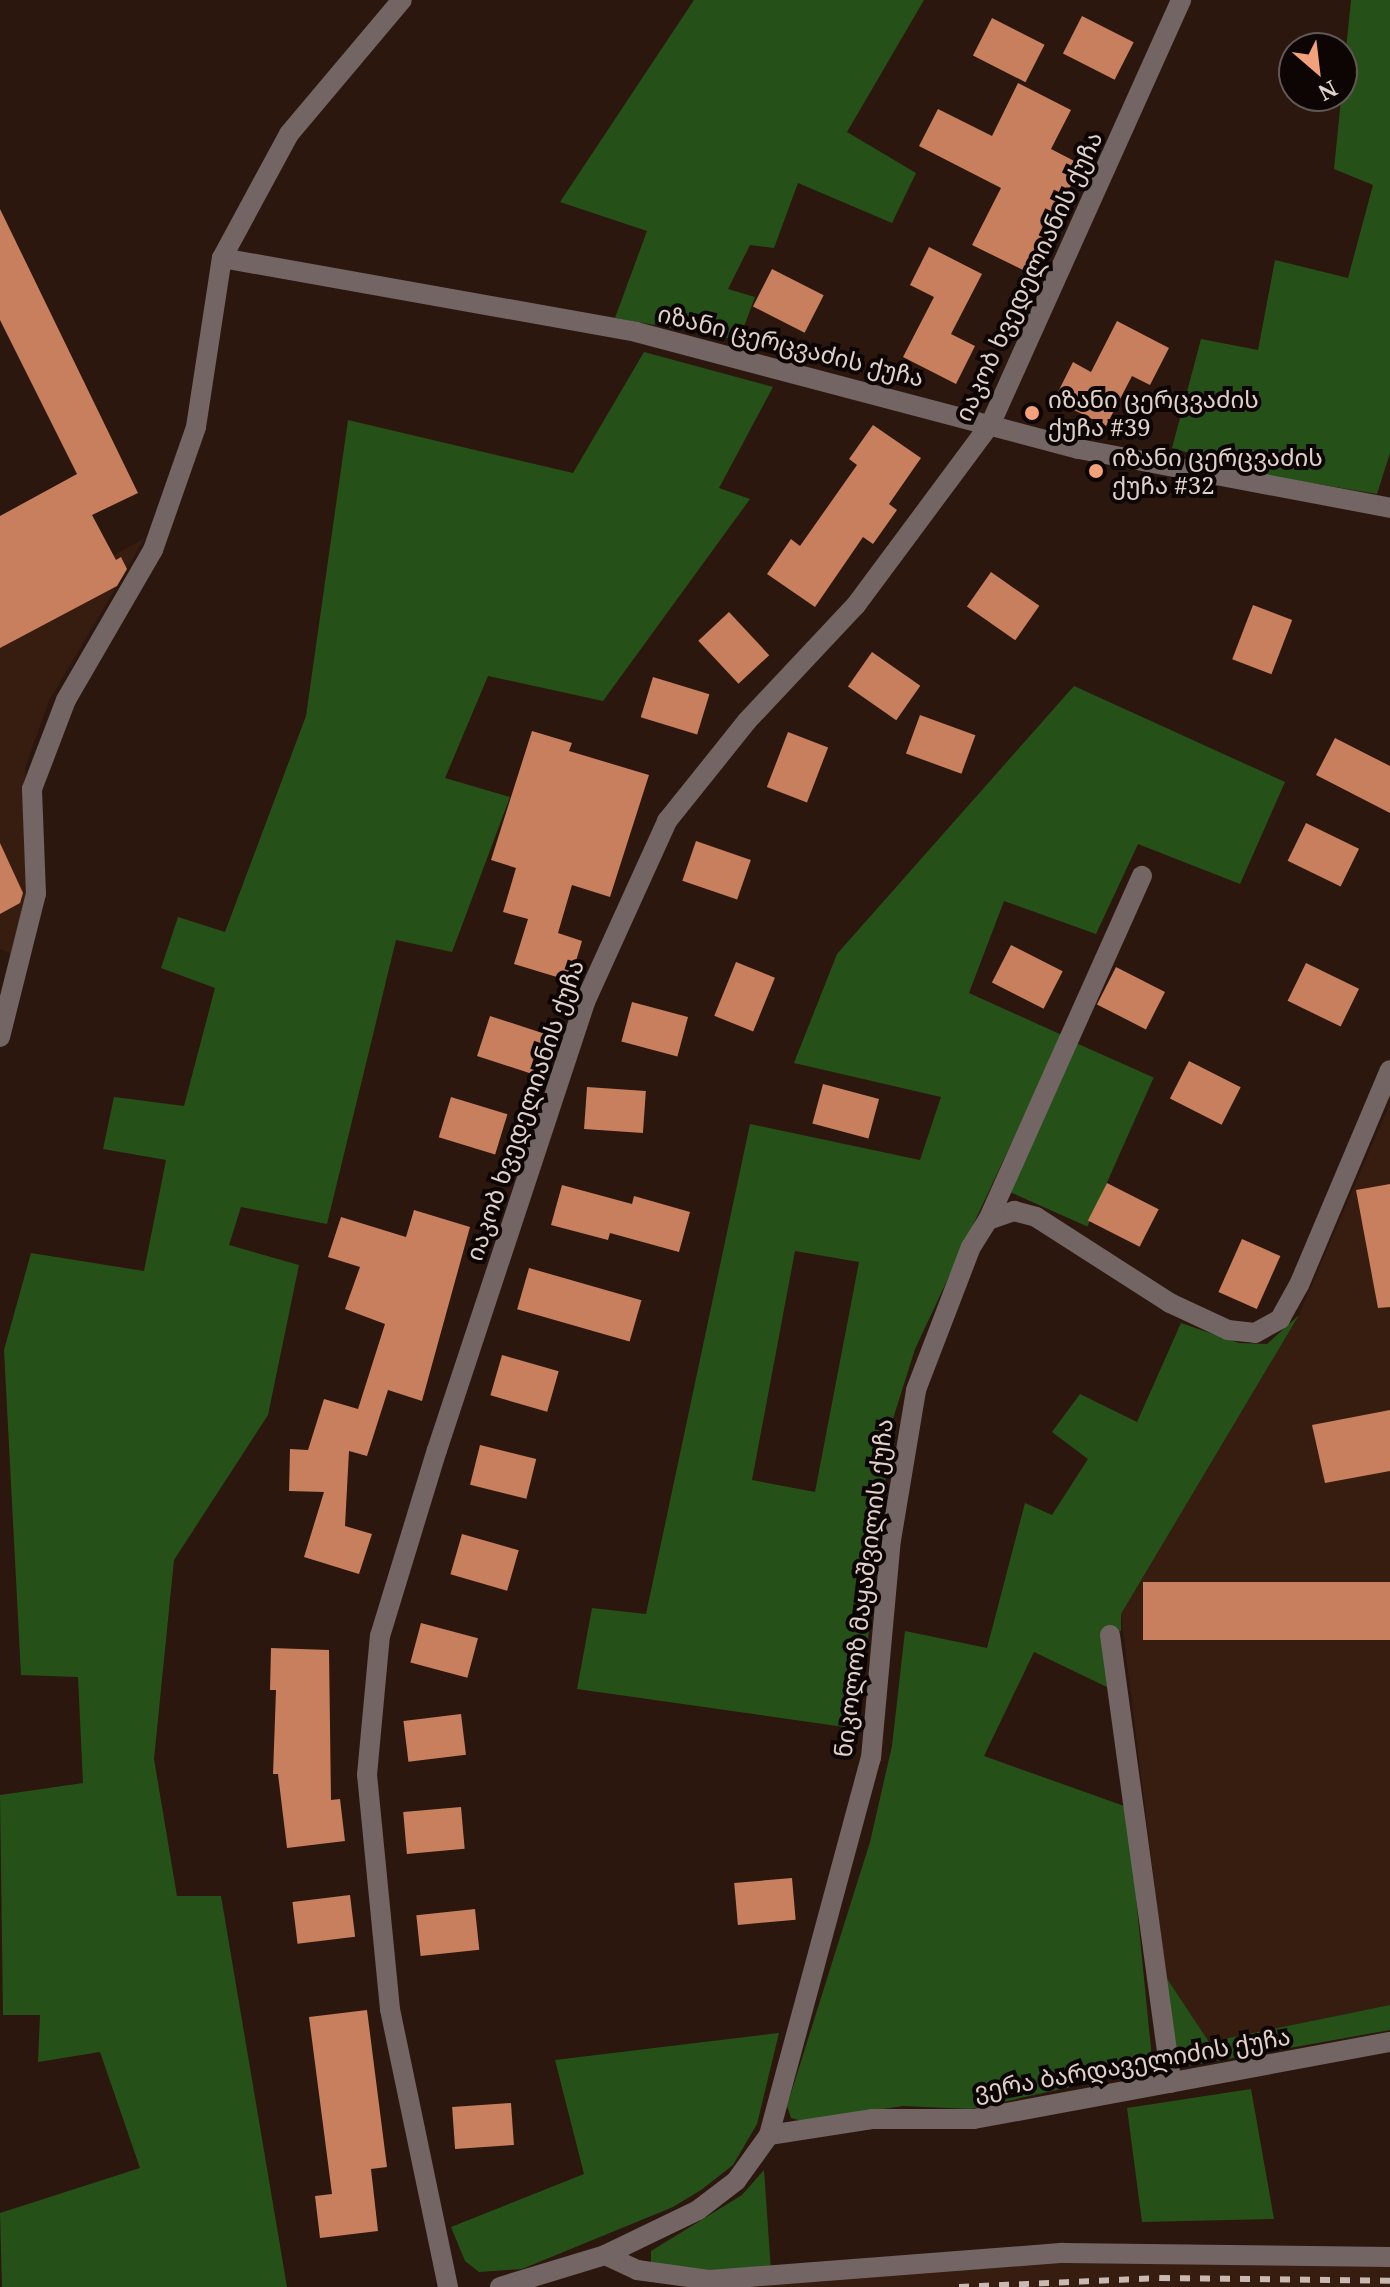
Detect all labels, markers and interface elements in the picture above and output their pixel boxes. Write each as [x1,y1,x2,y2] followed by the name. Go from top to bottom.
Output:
[1278,32,1358,112] north arrow
[1314,74,1343,109] text: N
[948,127,1108,425] street label: იაკობ ხვედელიანის ქუჩა
[655,298,927,392] street label: იზანი ცერცვაძის ქუჩა
[1048,385,1259,441] place label: იზანი ცერცვაძის ქუჩა #39
[1023,404,1041,422] marker: იზანი ცერცვაძის ქუჩა #39
[1112,443,1323,499] place label: იზანი ცერცვაძის ქუჩა #32
[1087,462,1105,480] marker: იზანი ცერცვაძის ქუჩა #32
[459,956,589,1264] street label: იაკობ ხვედელიანის ქუჩა
[828,1417,898,1759] street label: ნიკოლოზ მაყაშვილის ქუჩა
[972,2021,1292,2105] street label: ვერა ბარდაველიძის ქუჩა

